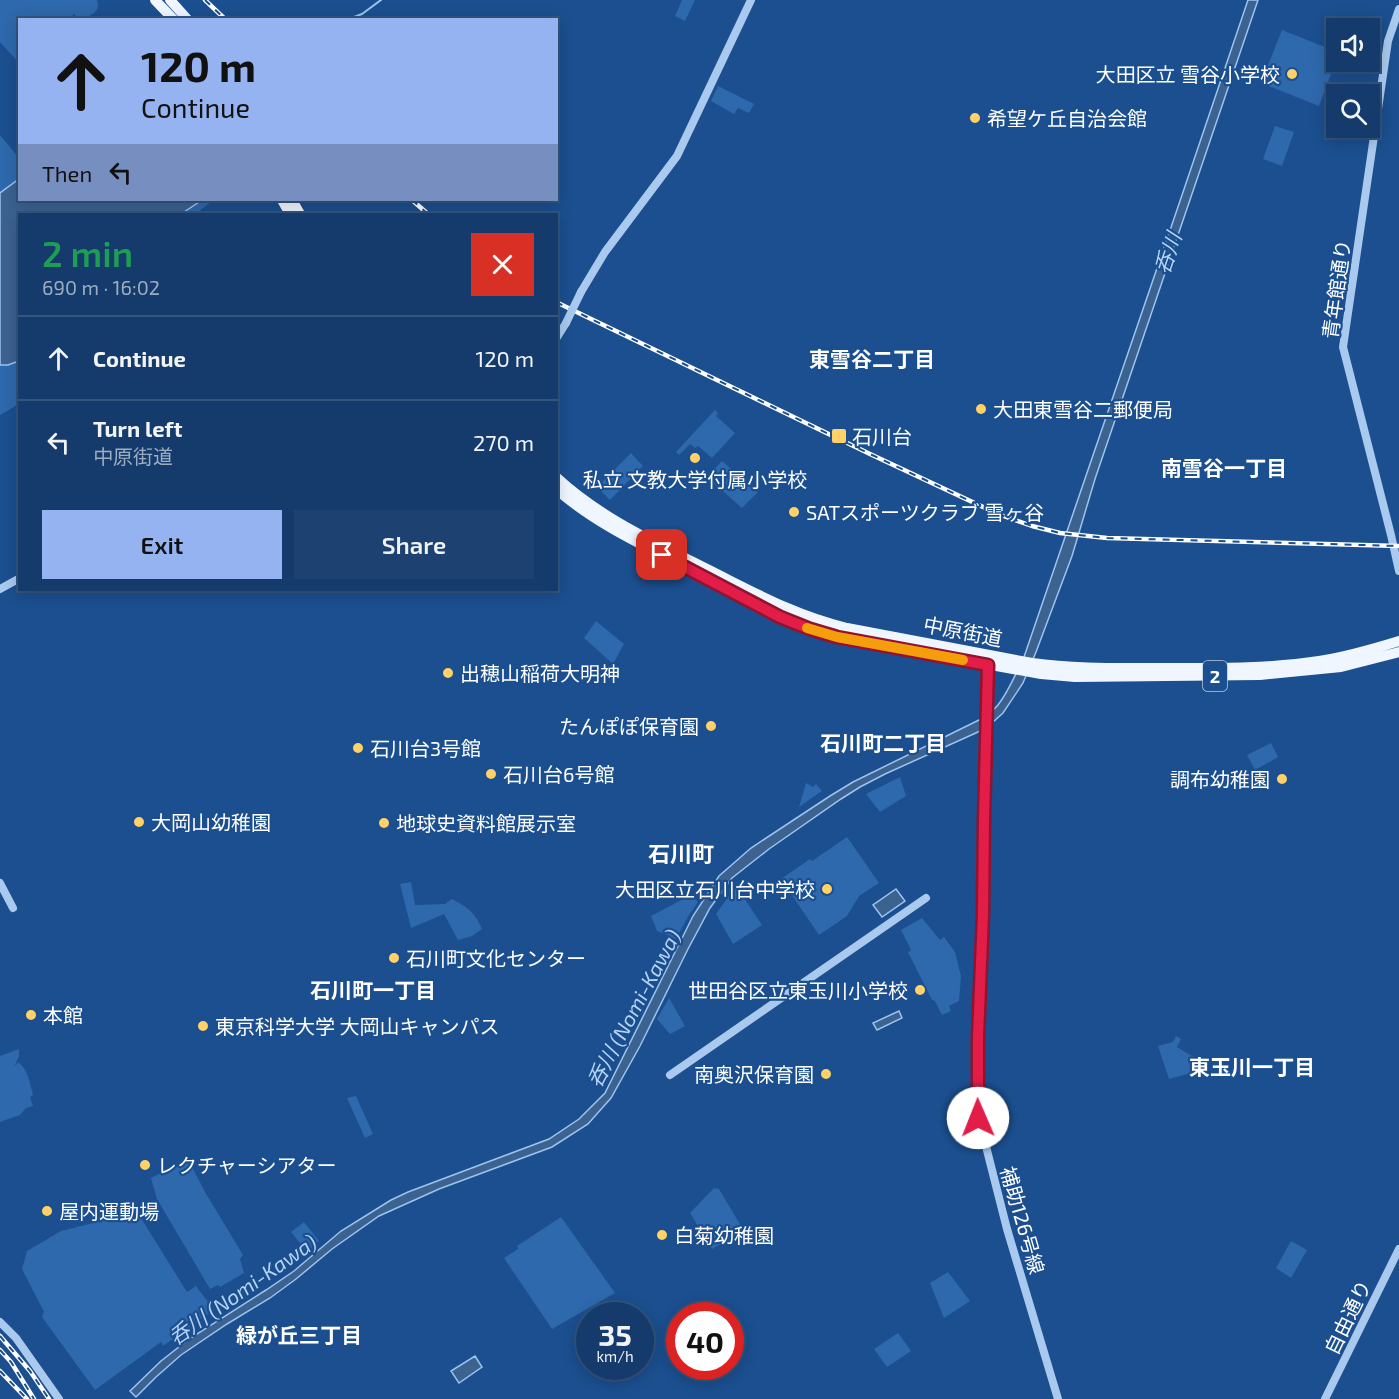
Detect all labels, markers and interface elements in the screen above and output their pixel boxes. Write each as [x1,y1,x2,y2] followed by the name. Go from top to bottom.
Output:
[1326,18,1380,138] map controls
[1326,18,1380,72] button: sound
[141,40,256,90] text: 120 m
[42,42,120,120] icon: ahead
[1096,62,1280,86] place label: 大田区立 雪谷小学校
[1285,67,1299,81] marker: 大田区立 雪谷小学校
[1326,84,1380,138] button: search
[141,91,250,123] text: Continue
[987,106,1147,130] place label: 希望ケ丘自治会館
[968,111,982,125] marker: 希望ケ丘自治会館
[104,156,137,189] icon: left
[42,160,92,186] text: Then
[1148,227,1186,277] water label: 呑川
[42,231,133,274] text: 2 min
[471,233,534,296] button: close
[1317,238,1355,340] street label: 青年館通り
[42,275,160,299] text: 690 m · 16:02
[42,342,75,375] icon: ahead
[93,345,186,371] text: Continue
[475,345,534,371] text: 120 m
[809,346,935,371] district label: 東雪谷二丁目
[993,397,1173,421] place label: 大田東雪谷二郵便局
[974,402,988,416] marker: 大田東雪谷二郵便局
[93,415,182,441] text: Turn left
[852,424,912,448] place label: 石川台
[42,426,75,459] icon: left
[830,427,848,445] marker: 石川台
[473,429,534,455] text: 270 m
[93,444,173,468] text: 中原街道
[688,451,702,465] marker: 私立 文教大学付属小学校
[1161,455,1287,480] district label: 南雪谷一丁目
[583,467,807,491] place label: 私立 文教大学付属小学校
[806,500,1044,524] place label: SATスポーツクラブ 雪ヶ谷
[787,505,801,519] marker: SATスポーツクラブ 雪ヶ谷
[42,510,282,579] button: Exit
[294,510,534,579] button: Share
[636,529,687,580] pin
[645,538,678,571] icon: arrive
[921,612,1005,650] street label: 中原街道
[460,661,620,685] place label: 出穂山稲荷大明神
[1203,661,1227,691] road number: 2
[441,666,455,680] marker: 出穂山稲荷大明神
[559,714,699,738] place label: たんぽぽ保育園
[704,719,718,733] marker: たんぽぽ保育園
[820,730,946,755] district label: 石川町二丁目
[370,736,481,760] place label: 石川台3号館
[351,741,365,755] marker: 石川台3号館
[503,762,614,786] place label: 石川台6号館
[484,767,498,781] marker: 石川台6号館
[1170,767,1270,791] place label: 調布幼稚園
[1275,772,1289,786] marker: 調布幼稚園
[151,810,271,834] place label: 大岡山幼稚園
[396,811,576,835] place label: 地球史資料館展示室
[132,815,146,829] marker: 大岡山幼稚園
[377,816,391,830] marker: 地球史資料館展示室
[648,840,714,866] district label: 石川町
[615,877,815,901] place label: 大田区立石川台中学校
[820,882,834,896] marker: 大田区立石川台中学校
[581,924,685,1091] water label: 呑川 (Nomi-Kawa)
[406,946,586,970] place label: 石川町文化センター
[387,951,401,965] marker: 石川町文化センター
[310,977,436,1002] district label: 石川町一丁目
[688,978,908,1002] place label: 世田谷区立東玉川小学校
[913,983,927,997] marker: 世田谷区立東玉川小学校
[43,1003,83,1027] place label: 本館
[24,1008,38,1022] marker: 本館
[215,1014,499,1038] place label: 東京科学大学 大岡山キャンパス
[196,1019,210,1033] marker: 東京科学大学 大岡山キャンパス
[1189,1054,1315,1079] district label: 東玉川一丁目
[694,1062,814,1086] place label: 南奥沢保育園
[819,1067,833,1081] marker: 南奥沢保育園
[946,1086,1010,1150] position arrow
[157,1153,336,1177] place label: レクチャーシアター
[138,1158,152,1172] marker: レクチャーシアター
[996,1164,1050,1276] street label: 補助126号線
[59,1199,159,1223] place label: 屋内運動場
[40,1204,54,1218] marker: 屋内運動場
[674,1223,774,1247] place label: 白菊幼稚園
[163,1228,321,1349] water label: 呑川 (Nomi-Kawa)
[655,1228,669,1242] marker: 白菊幼稚園
[1319,1276,1375,1358] street label: 自由通り
[666,1302,744,1380] speed limit sign: 40
[598,1316,632,1352] text: 35
[236,1322,362,1347] district label: 緑が丘三丁目
[596,1347,634,1365] text: km/h

